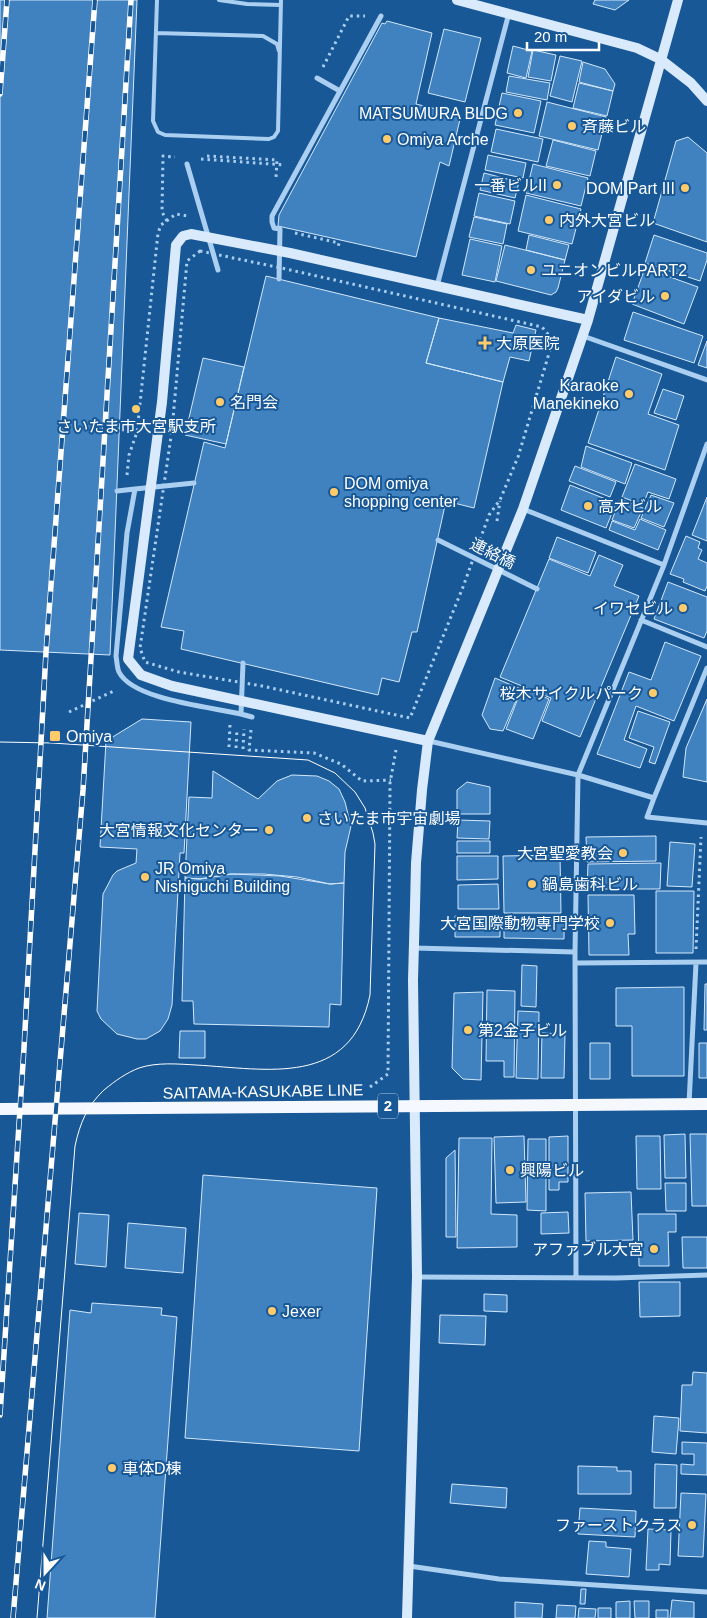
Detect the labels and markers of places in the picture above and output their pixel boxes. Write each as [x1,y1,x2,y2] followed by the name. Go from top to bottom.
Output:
[359,105,508,122] place label: MATSUMURA BLDG
[512,107,524,119] marker: MATSUMURA BLDG
[582,118,646,135] place label: 斉藤ビル
[566,120,578,132] marker: 斉藤ビル
[397,131,489,148] place label: Omiya Arche
[381,133,393,145] marker: Omiya Arche
[474,177,547,194] place label: 一番ビルII
[551,179,563,191] marker: 一番ビルII
[586,180,675,197] place label: DOM Part III
[679,182,691,194] marker: DOM Part III
[559,212,655,229] place label: 内外大宮ビル
[543,214,555,226] marker: 内外大宮ビル
[541,262,687,279] place label: ユニオンビルPART2
[525,264,537,276] marker: ユニオンビルPART2
[576,288,655,305] place label: アイダビル
[659,290,671,302] marker: アイダビル
[496,335,560,352] place label: 大原医院
[478,336,492,350] marker: 大原医院
[533,377,619,412] place label: Karaoke Manekineko
[623,388,635,400] marker: Karaoke Manekineko
[230,394,278,411] place label: 名門会
[214,396,226,408] marker: 名門会
[130,403,142,415] marker: さいたま市大宮駅支所
[56,418,216,435] place label: さいたま市大宮駅支所
[344,475,459,510] place label: DOM omiya shopping center
[328,486,340,498] marker: DOM omiya shopping center
[598,498,662,515] place label: 高木ビル
[582,500,594,512] marker: 高木ビル
[593,600,673,617] place label: イワセビル
[677,602,689,614] marker: イワセビル
[500,685,643,702] place label: 桜木サイクルパーク
[647,687,659,699] marker: 桜木サイクルパーク
[66,728,112,745] place label: Omiya
[48,729,62,743] marker: Omiya
[317,810,461,827] place label: さいたま市宇宙劇場
[301,812,313,824] marker: さいたま市宇宙劇場
[99,822,259,839] place label: 大宮情報文化センター
[263,824,275,836] marker: 大宮情報文化センター
[517,845,613,862] place label: 大宮聖愛教会
[617,847,629,859] marker: 大宮聖愛教会
[155,860,290,895] place label: JR Omiya Nishiguchi Building
[139,871,151,883] marker: JR Omiya Nishiguchi Building
[542,876,638,893] place label: 鍋島歯科ビル
[526,878,538,890] marker: 鍋島歯科ビル
[440,915,600,932] place label: 大宮国際動物専門学校
[604,917,616,929] marker: 大宮国際動物専門学校
[478,1022,567,1039] place label: 第2金子ビル
[462,1024,474,1036] marker: 第2金子ビル
[520,1162,584,1179] place label: 興陽ビル
[504,1164,516,1176] marker: 興陽ビル
[532,1241,644,1258] place label: アファブル大宮
[648,1243,660,1255] marker: アファブル大宮
[282,1303,322,1320] place label: Jexer
[266,1305,278,1317] marker: Jexer
[122,1460,182,1477] place label: 車体D棟
[106,1462,118,1474] marker: 車体D棟
[555,1517,682,1534] place label: ファーストクラス
[686,1519,698,1531] marker: ファーストクラス

